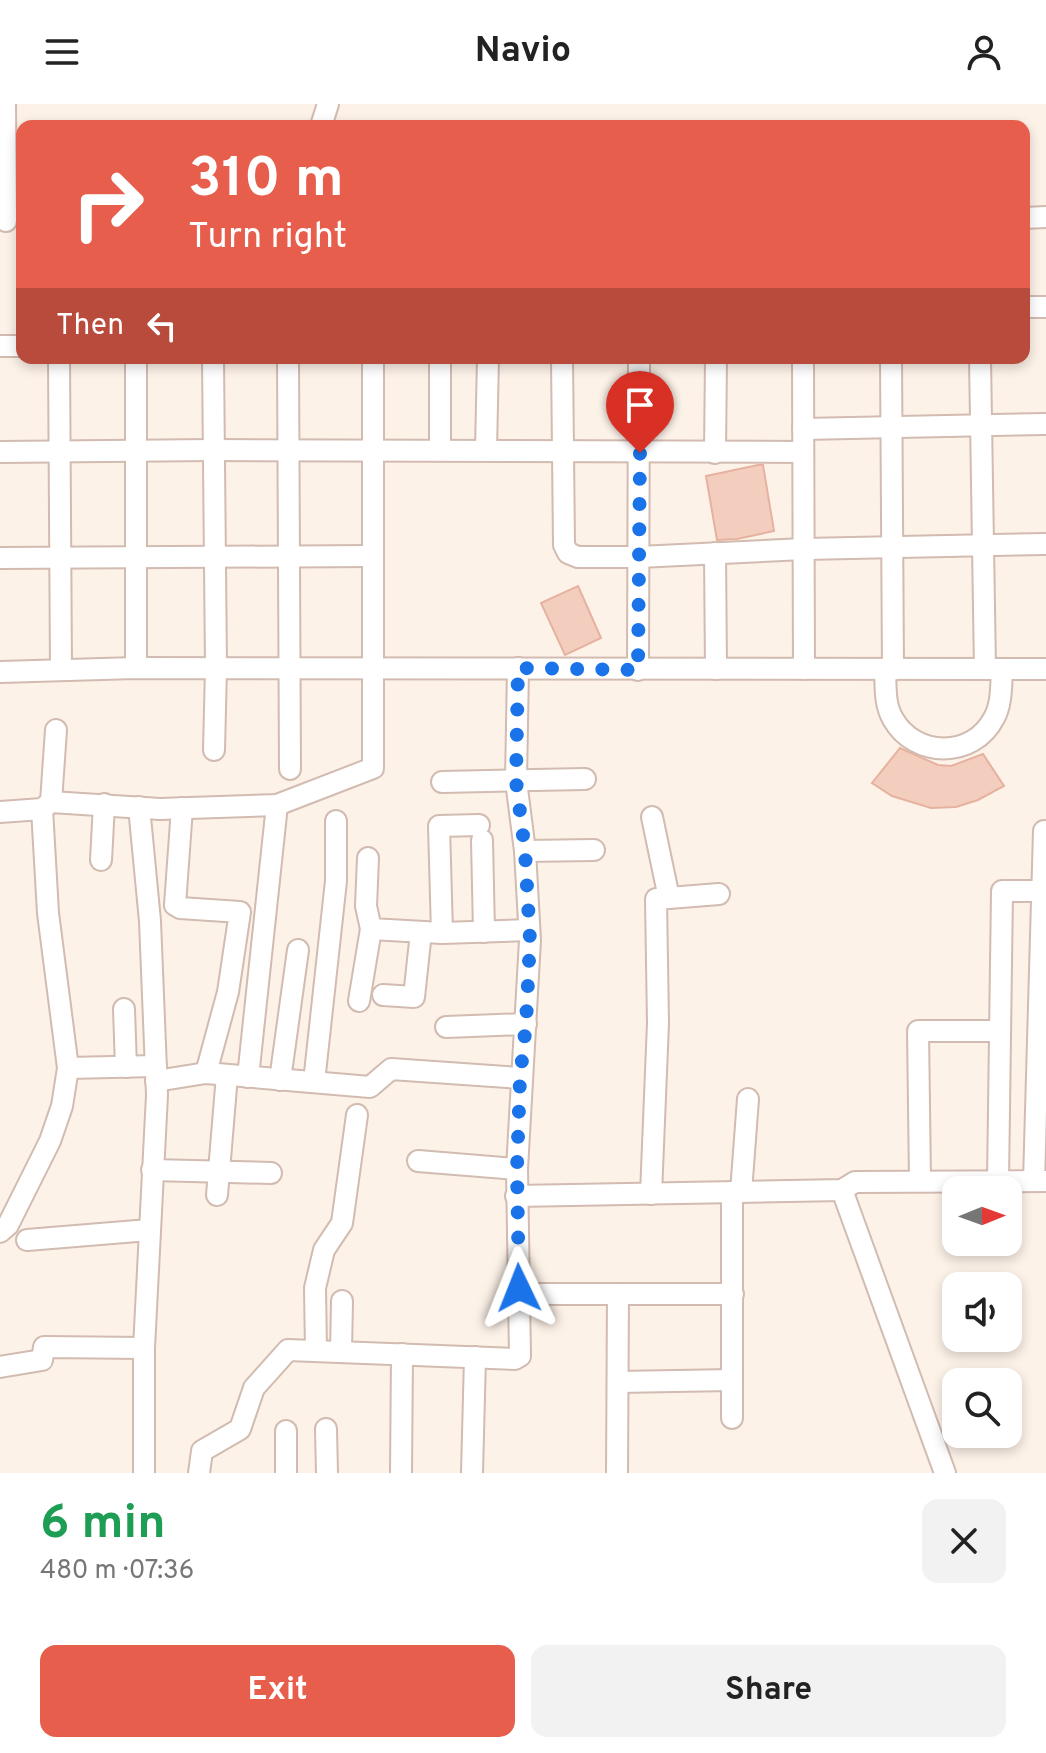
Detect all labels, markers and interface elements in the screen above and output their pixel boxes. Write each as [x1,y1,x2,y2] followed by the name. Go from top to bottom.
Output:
[475,29,571,75] text: Navio
[40,30,84,74] icon: menu
[962,30,1006,74] icon: person
[188,146,344,216] text: 310 m
[56,152,160,256] icon: right
[188,215,347,261] text: Turn right
[140,304,184,348] icon: left
[56,308,124,345] text: Then
[606,371,674,453] pin
[618,383,662,427] icon: arrive
[942,1176,1022,1256] north arrow
[942,1176,1022,1448] map controls
[477,1246,561,1330] position arrow
[942,1272,1022,1352] button: sound
[942,1368,1022,1448] button: search
[40,1495,166,1555] text: 6 min
[922,1499,1006,1583] button: close
[40,1555,194,1588] text: 480 m · 07:36
[40,1645,515,1737] button: Exit
[531,1645,1006,1737] button: Share

